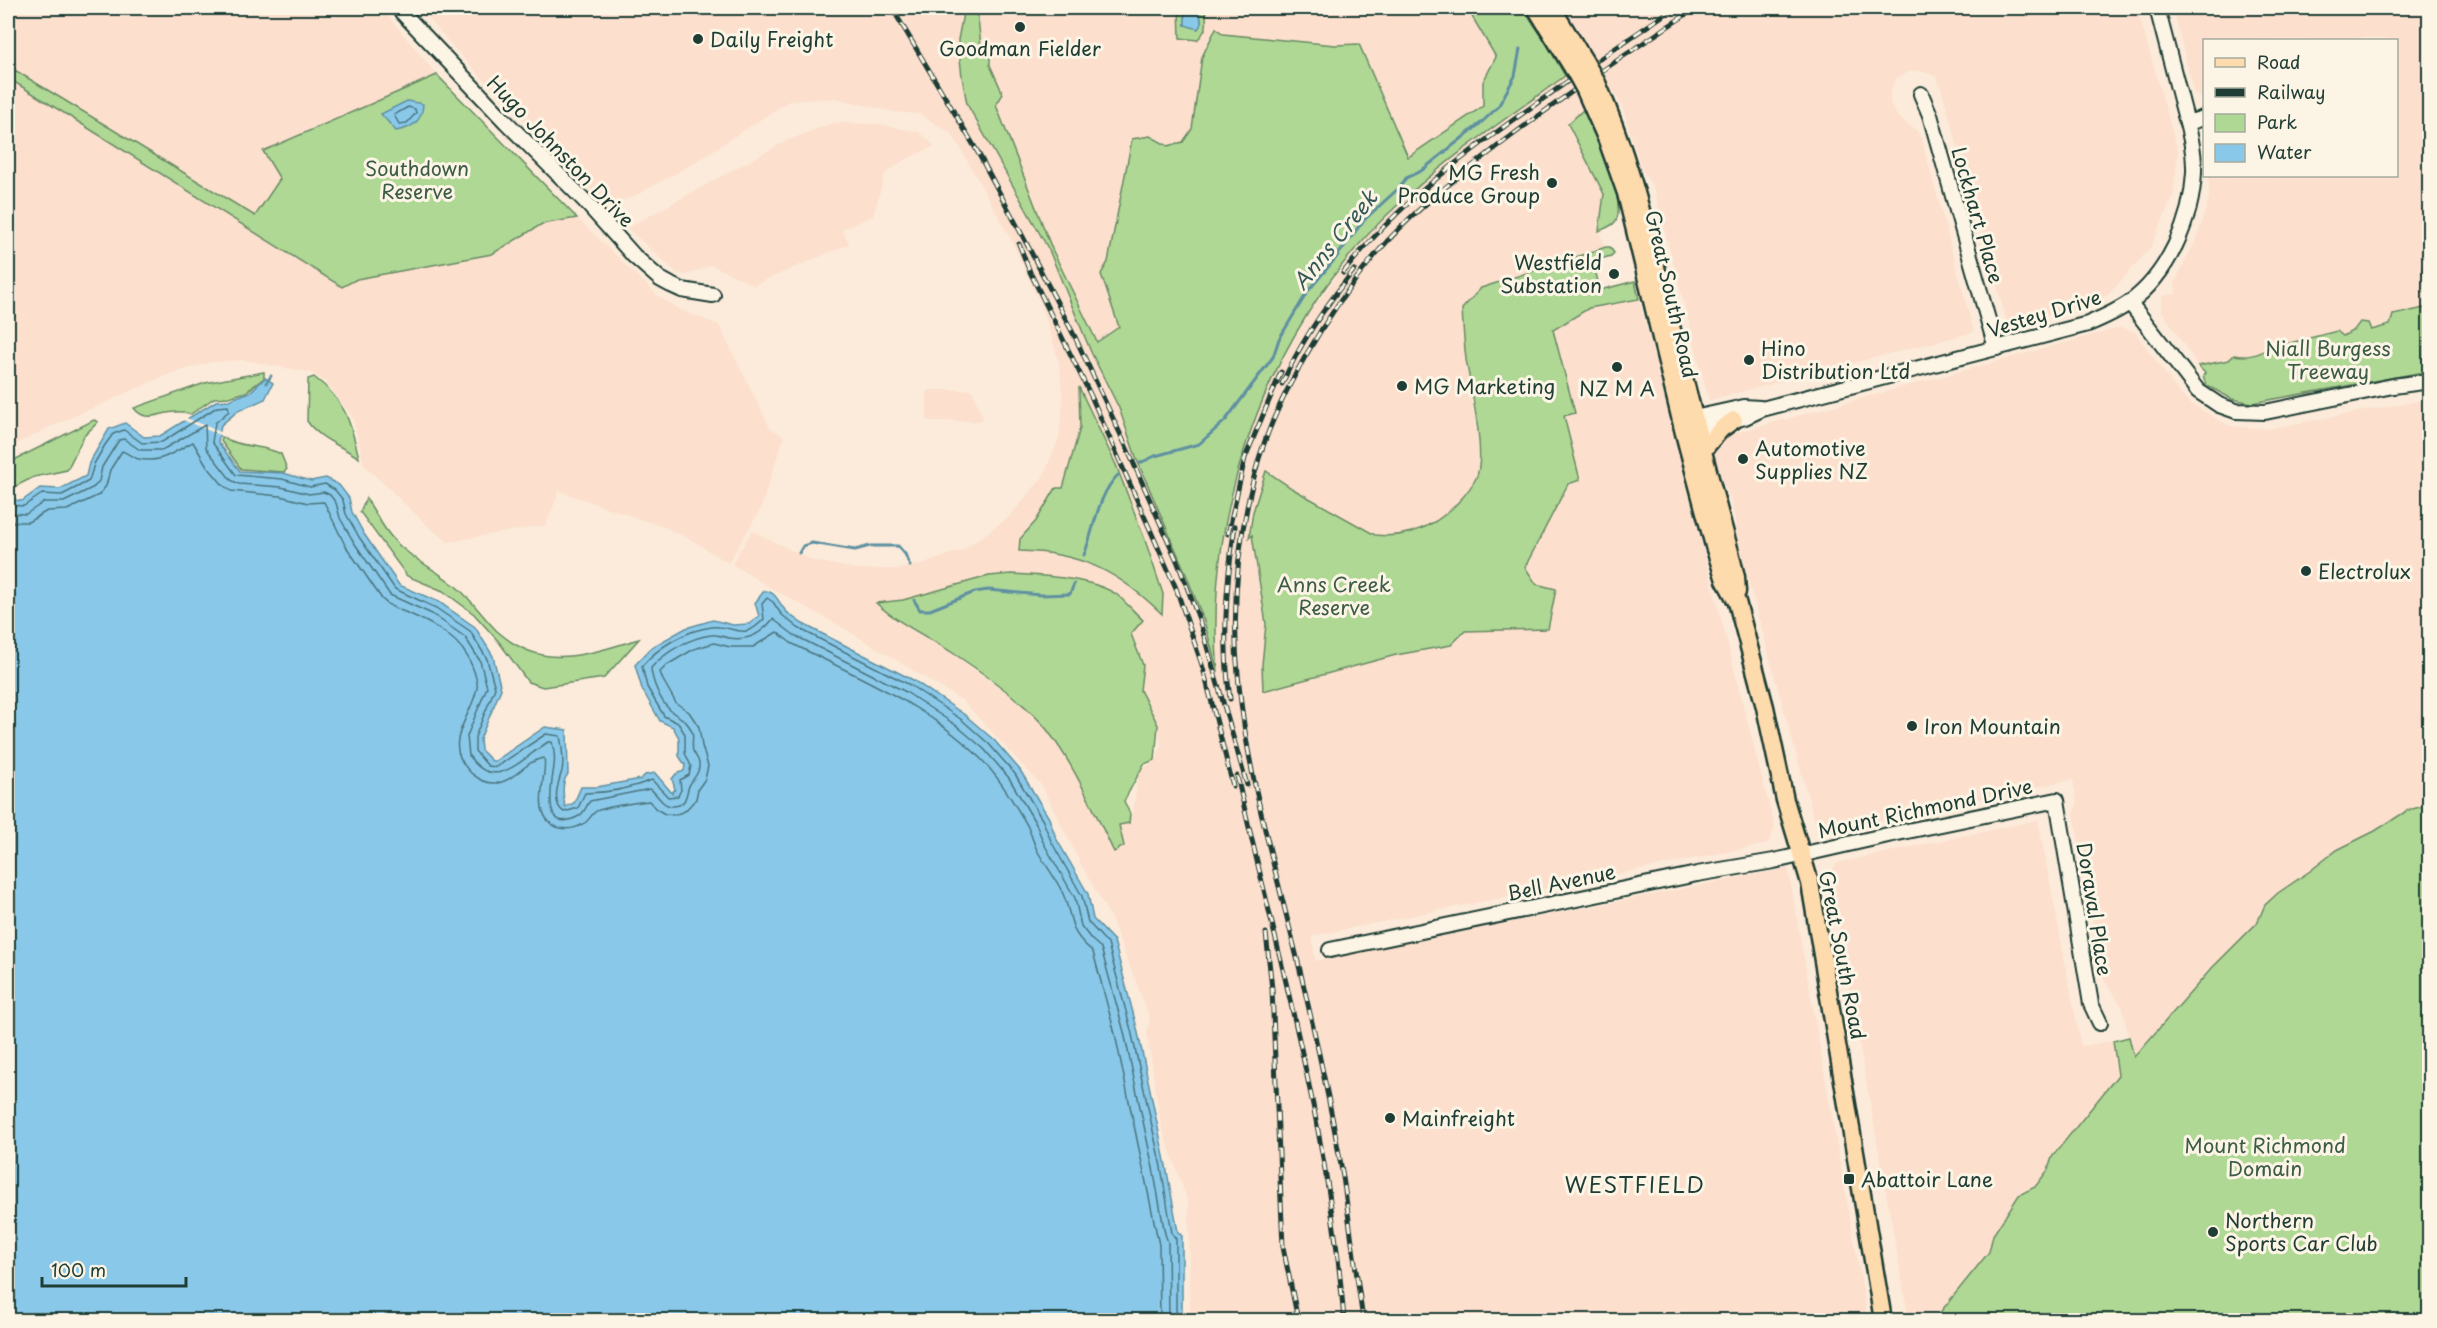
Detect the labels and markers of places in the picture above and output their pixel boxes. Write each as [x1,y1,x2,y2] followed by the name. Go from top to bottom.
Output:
[1013,20,1027,34] marker: Goodman Fielder
[710,24,833,54] place label: Daily Freight
[691,32,705,46] marker: Daily Freight
[939,33,1102,63] place label: Goodman Fielder
[1398,157,1540,210] place label: MG Fresh Produce Group
[1545,176,1559,190] marker: MG Fresh Produce Group
[1500,247,1602,300] place label: Westfield Substation
[1607,267,1621,281] marker: Westfield Substation
[1761,333,1910,386] place label: Hino Distribution Ltd
[1742,353,1756,367] marker: Hino Distribution Ltd
[1610,360,1624,374] marker: NZ M A
[1414,371,1555,401] place label: MG Marketing
[1579,373,1655,403] place label: NZ M A
[1395,379,1409,393] marker: MG Marketing
[1755,433,1868,486] place label: Automotive Supplies NZ
[1736,452,1750,466] marker: Automotive Supplies NZ
[2318,556,2411,586] place label: Electrolux
[2299,564,2313,578] marker: Electrolux
[1924,711,2061,741] place label: Iron Mountain
[1905,719,1919,733] marker: Iron Mountain
[1402,1103,1515,1133] place label: Mainfreight
[1383,1111,1397,1125] marker: Mainfreight
[1861,1164,1993,1194] place label: Abattoir Lane
[1842,1172,1856,1186] marker: Abattoir Lane
[2225,1205,2378,1258] place label: Northern Sports Car Club
[2206,1225,2220,1239] marker: Northern Sports Car Club

